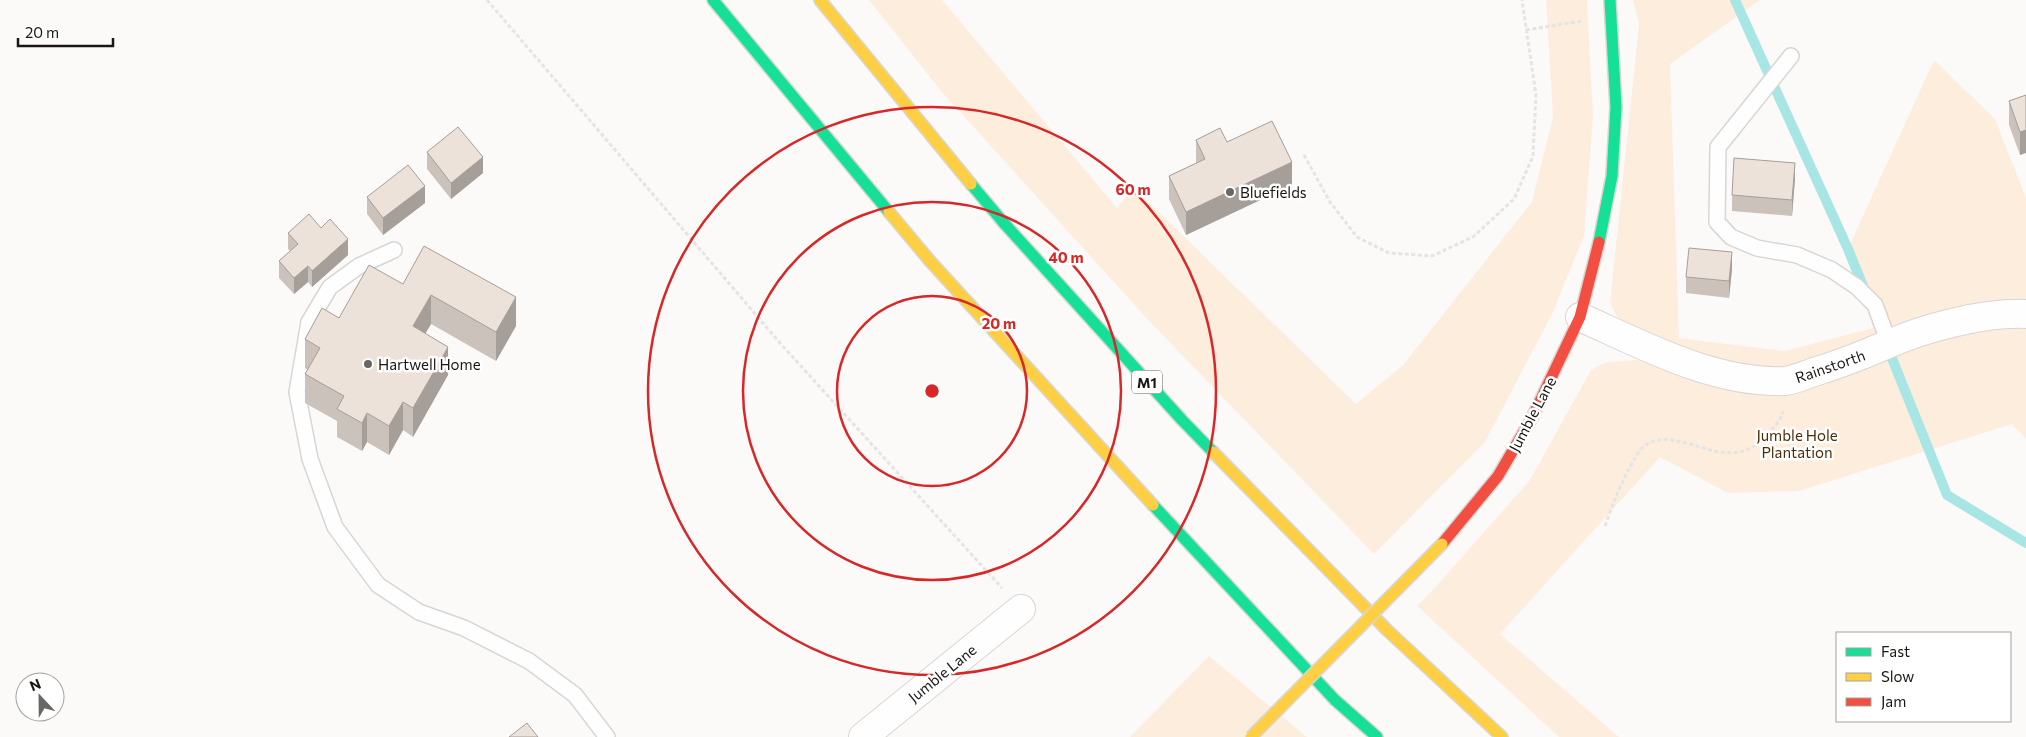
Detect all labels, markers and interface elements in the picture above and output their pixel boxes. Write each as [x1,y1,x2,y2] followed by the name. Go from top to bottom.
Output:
[18,15,112,47] scale bar
[25,23,59,41] text: 20 m
[1115,180,1151,198] text: 60 m
[1240,183,1307,201] place label: Bluefields
[1224,186,1236,198] marker: Bluefields
[1048,248,1084,266] text: 40 m
[982,314,1016,332] text: 20 m
[1793,346,1867,386] street label: Rainstorth
[378,355,481,373] place label: Hartwell Home
[362,358,374,370] marker: Hartwell Home
[1132,371,1162,394] road number: M1
[1505,373,1559,455] street label: Jumble Lane
[923,382,941,400] centre of rings
[1756,426,1838,461] park label: Jumble Hole Plantation
[1836,632,2011,722] legend
[904,640,980,706] street label: Jumble Lane
[1881,642,1910,660] text: Fast
[1881,667,1914,685] text: Slow
[15,672,65,722] north arrow
[27,675,43,694] text: N
[1881,692,1906,710] text: Jam

